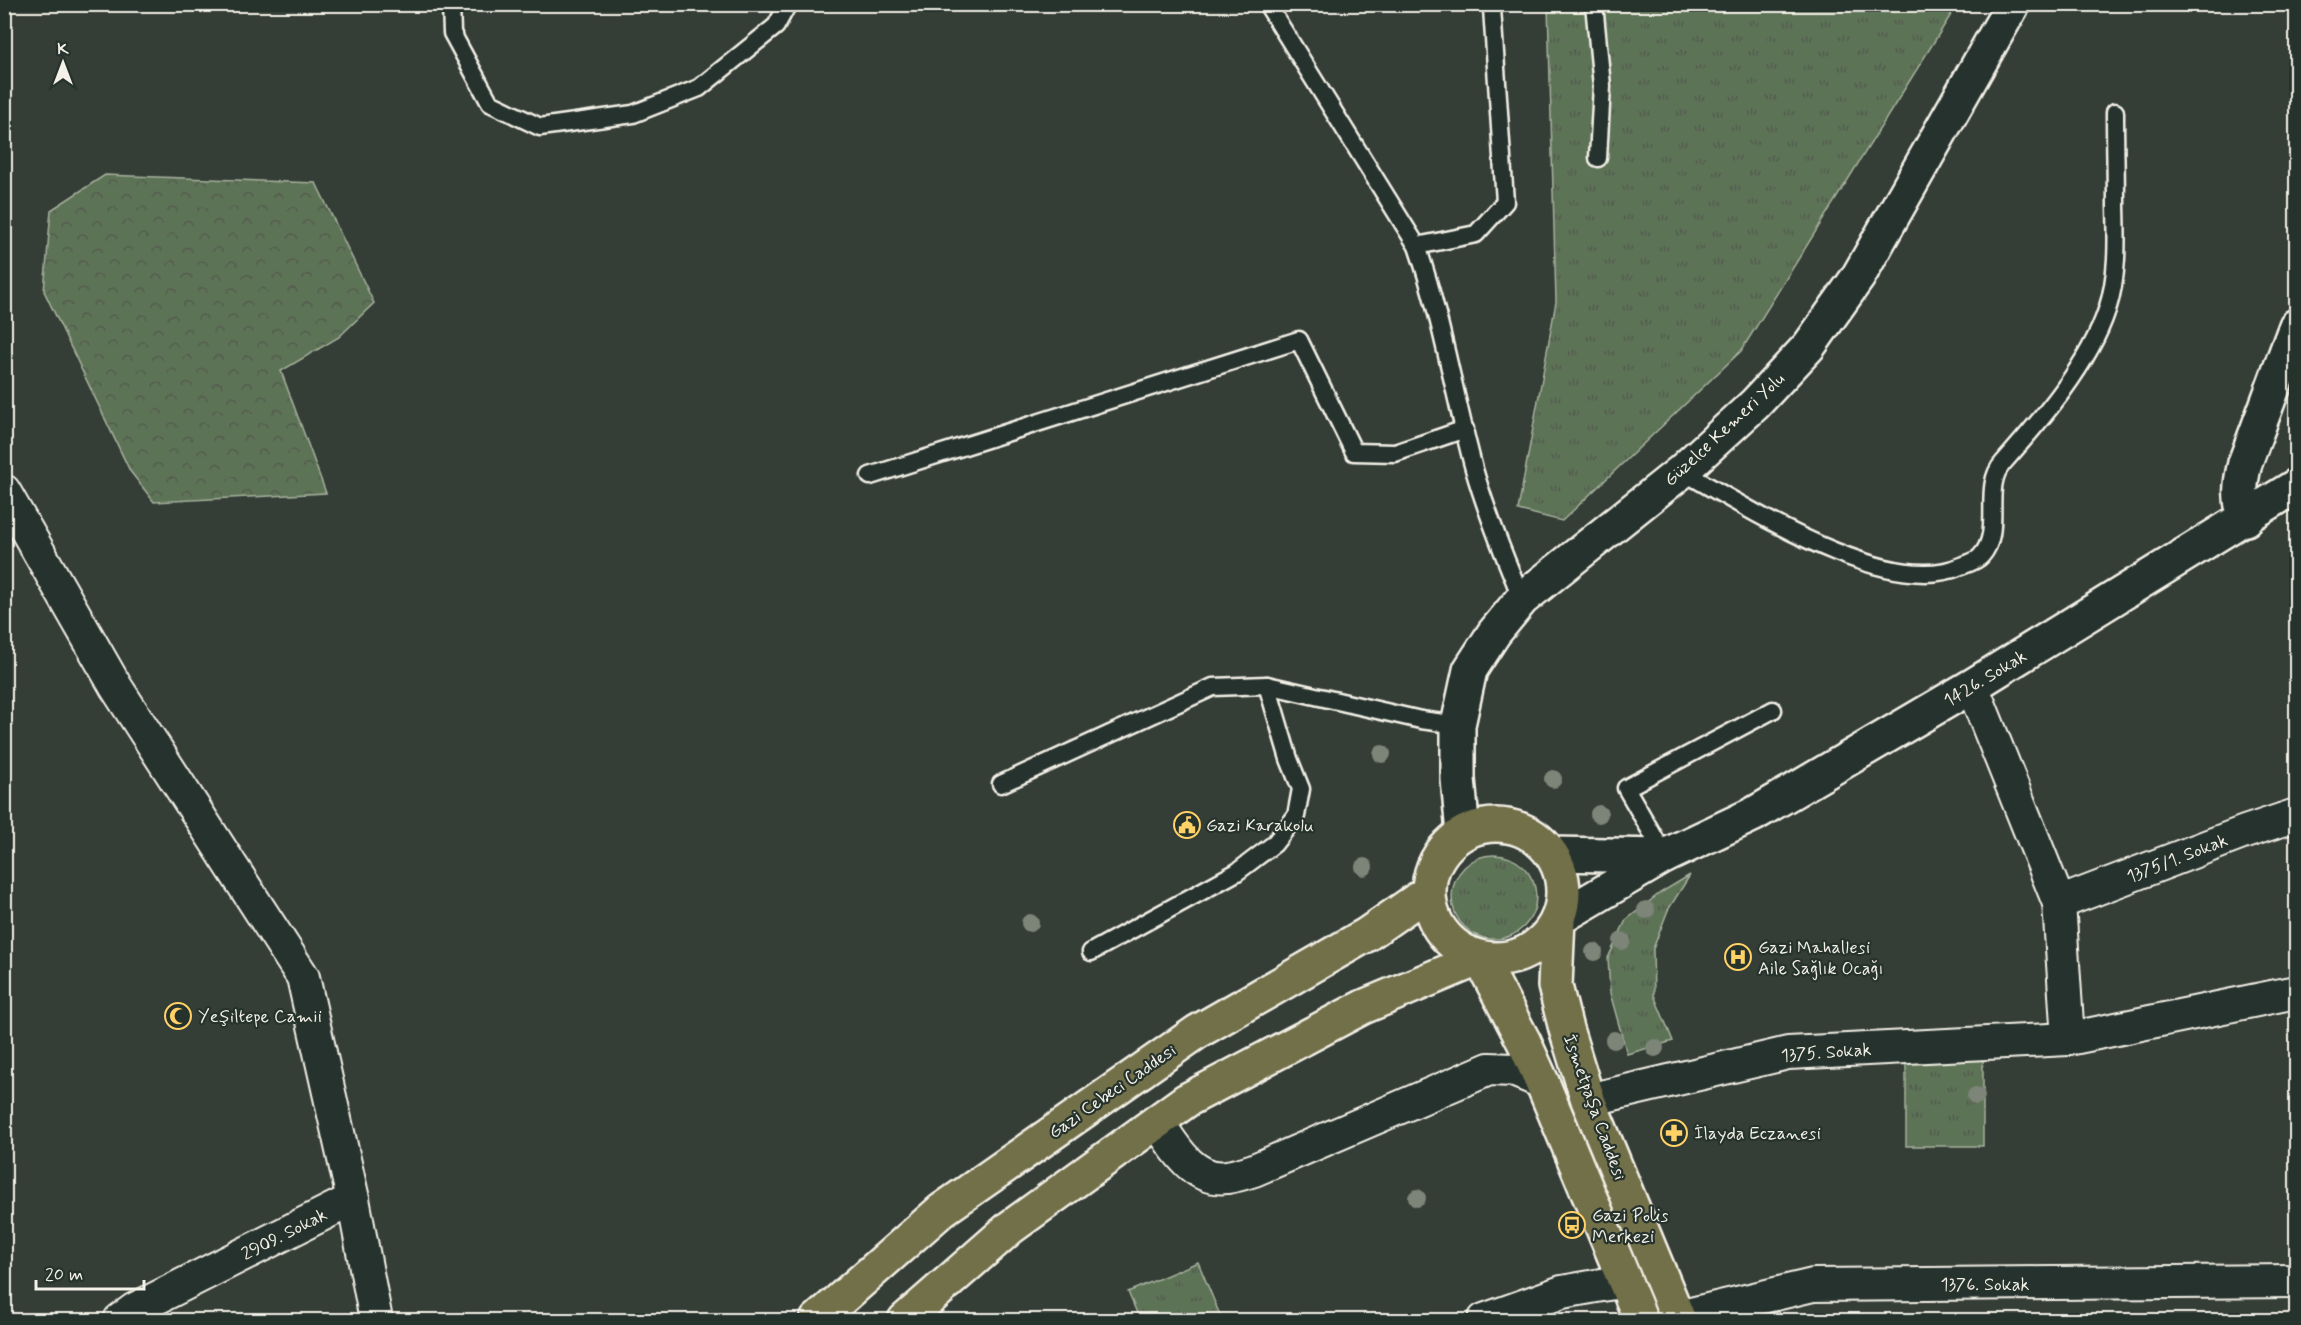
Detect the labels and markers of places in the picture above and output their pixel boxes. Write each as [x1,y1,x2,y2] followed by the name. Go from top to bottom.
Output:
[1172,810,1202,840] public building icon: Gazi Karakolu
[1206,814,1314,838] place label: Gazi Karakolu
[1758,936,1883,981] place label: Gazi Mahallesi Aile Sağlık Ocağı
[1723,942,1753,972] hospital icon: Gazi Mahallesi Aile Sağlık Ocağı
[163,1001,193,1031] mosque icon: Yeşiltepe Camii
[198,1005,322,1029] place label: Yeşiltepe Camii
[1659,1118,1689,1148] pharmacy icon: İlayda Eczanesi
[1694,1122,1821,1146] place label: İlayda Eczanesi
[1592,1204,1668,1249] place label: Gazi Polis Merkezi
[1557,1210,1587,1240] bus stop icon: Gazi Polis Merkezi

